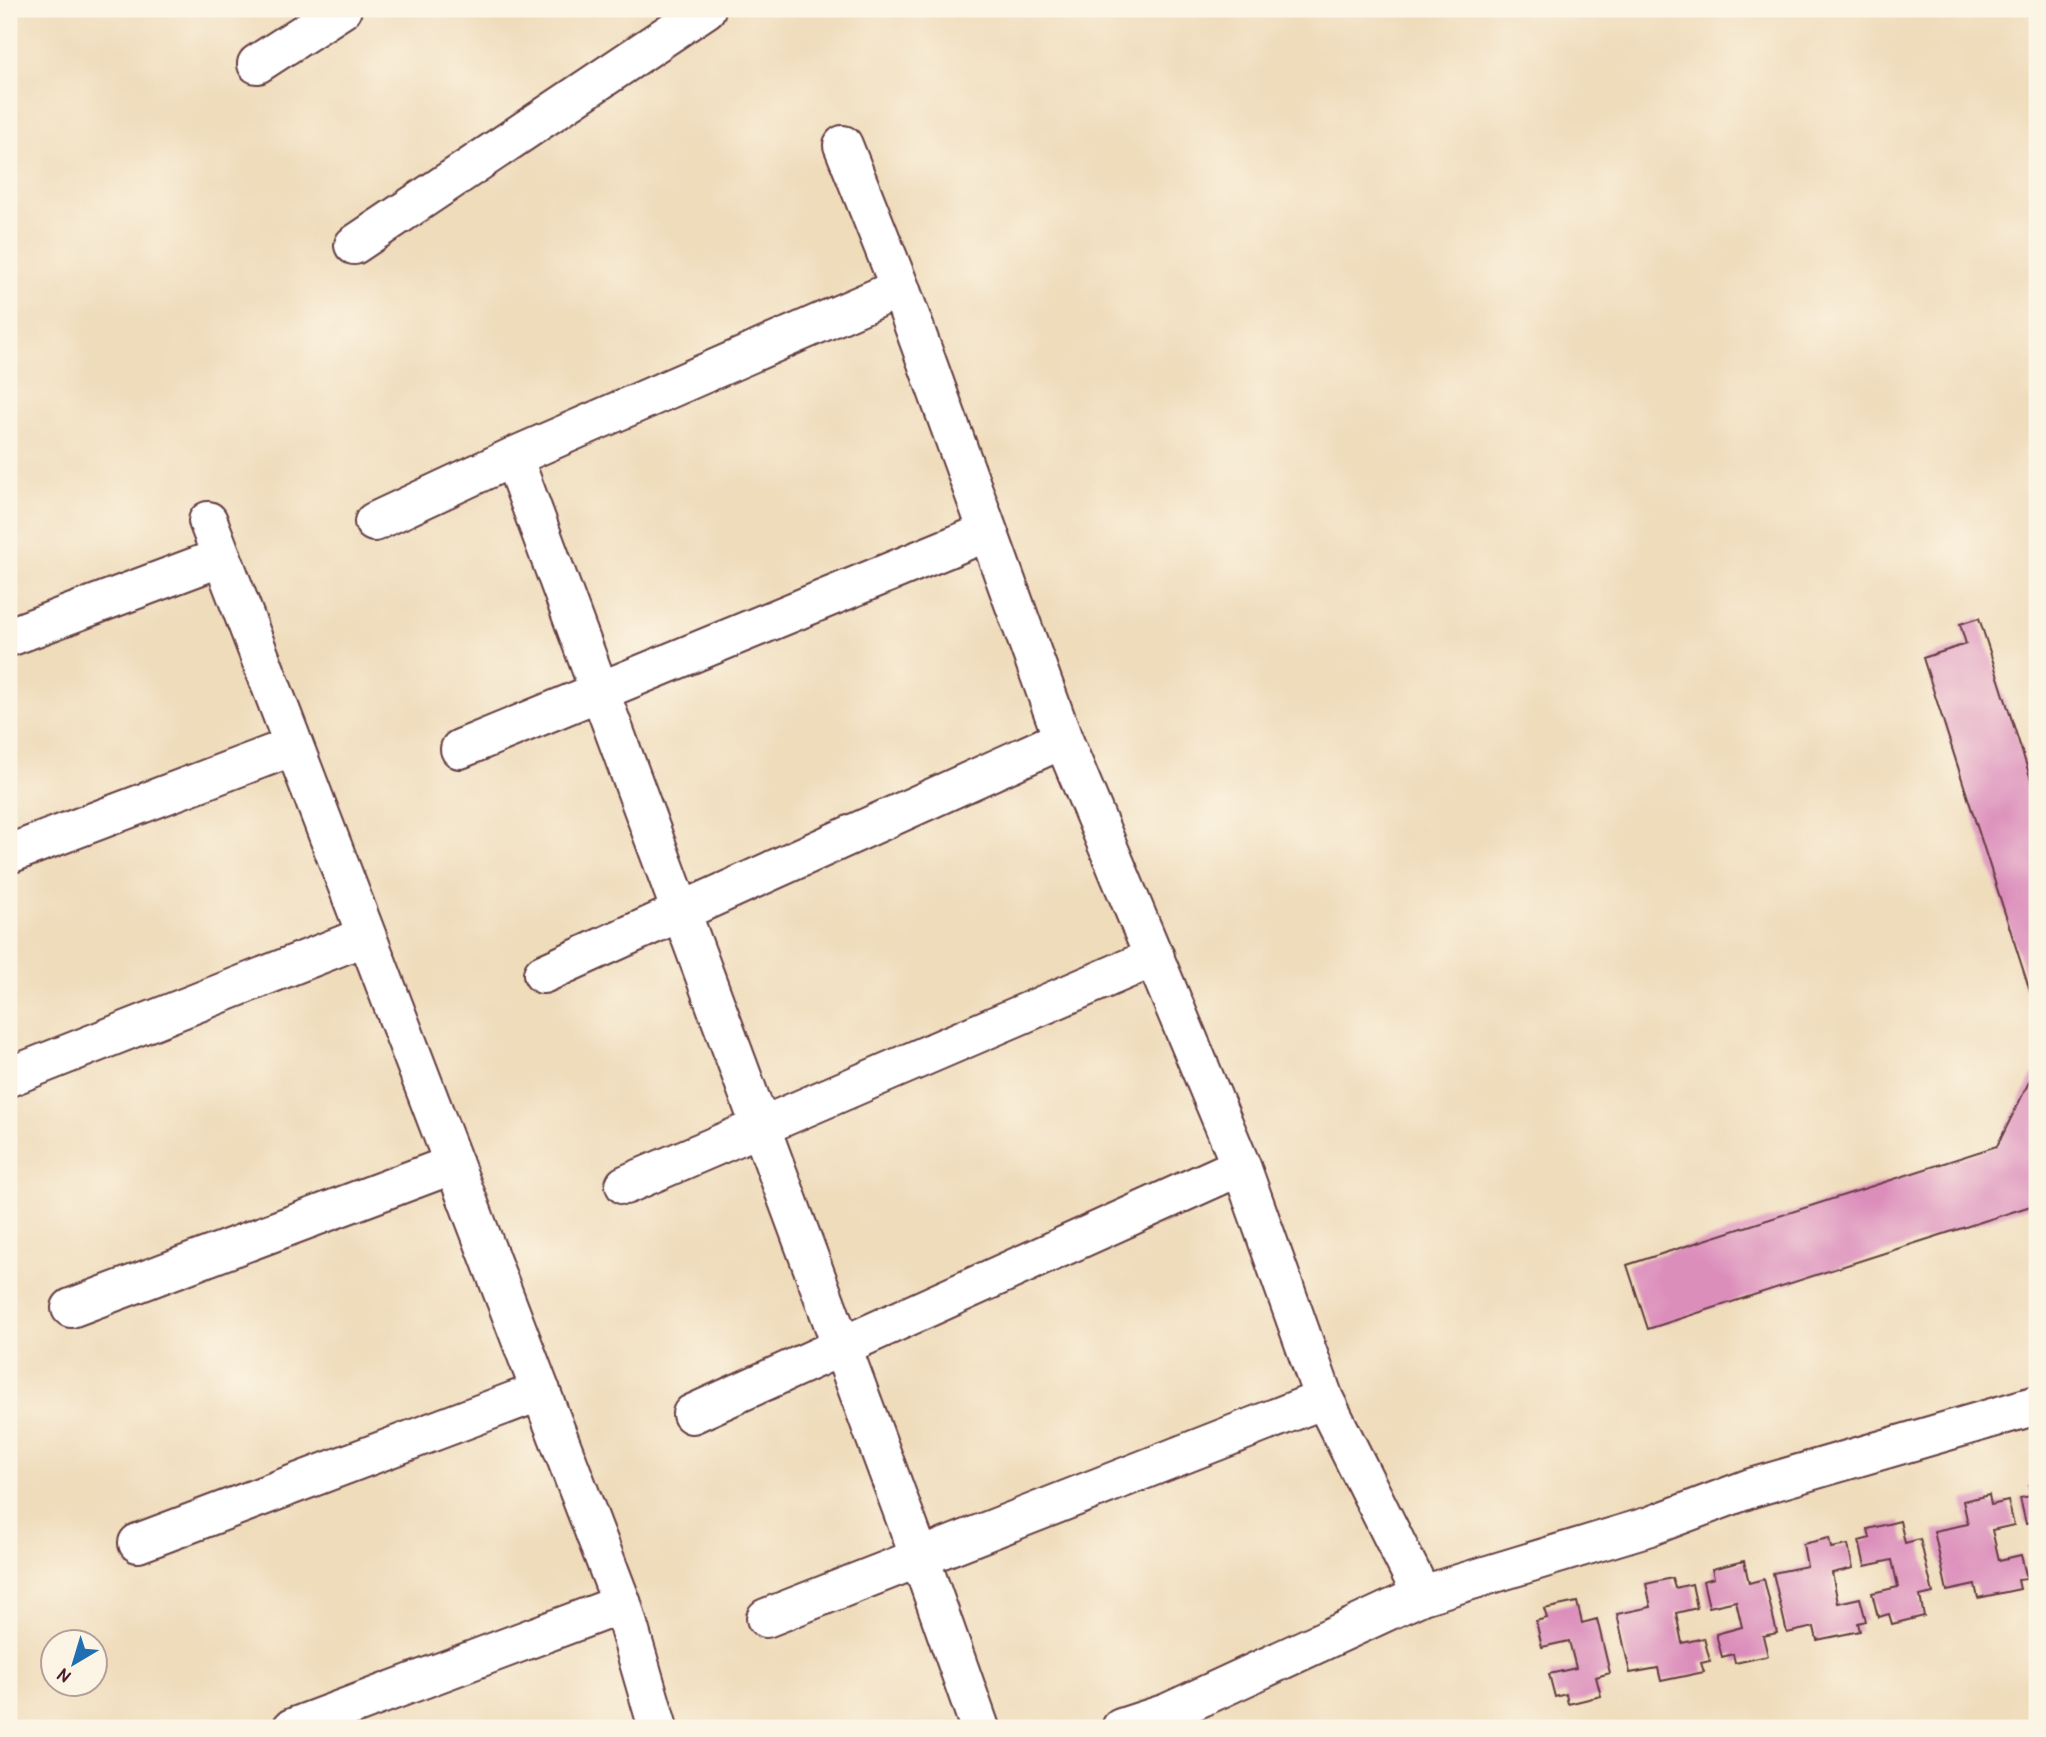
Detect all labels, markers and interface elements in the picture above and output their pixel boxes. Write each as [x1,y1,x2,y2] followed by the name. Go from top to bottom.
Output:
[38,1628,108,1698] north arrow
[52,1663,76,1690] text: N

